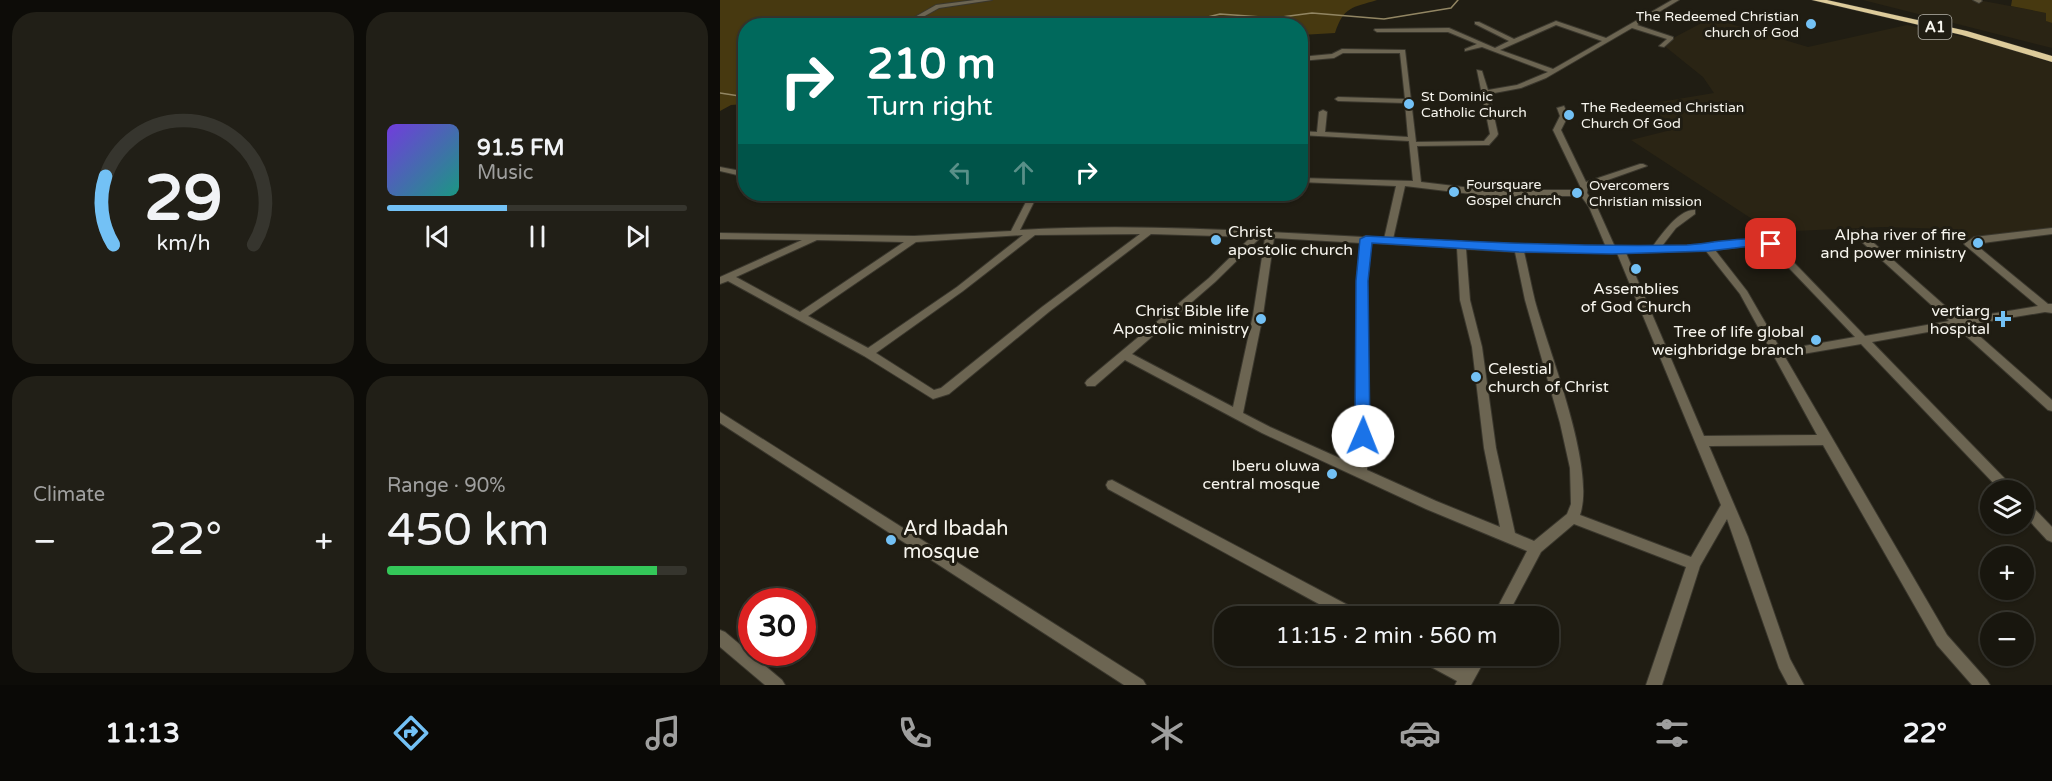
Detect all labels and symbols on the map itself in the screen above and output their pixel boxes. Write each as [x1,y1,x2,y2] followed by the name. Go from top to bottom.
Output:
[1636,8,1799,41] place label: The Redeemed Christian church of God
[1918,15,1952,39] road number: A1
[1804,17,1818,31] marker: The Redeemed Christian church of God
[1421,88,1527,121] place label: St Dominic Catholic Church
[1402,97,1416,111] marker: St Dominic Catholic Church
[1581,99,1744,132] place label: The Redeemed Christian Church Of God
[1562,108,1576,122] marker: The Redeemed Christian Church Of God
[1466,176,1561,209] place label: Foursquare Gospel church
[1589,177,1702,210] place label: Overcomers Christian mission
[1447,185,1461,199] marker: Foursquare Gospel church
[1570,186,1584,200] marker: Overcomers Christian mission
[1745,218,1796,269] pin
[1228,222,1353,260] place label: Christ apostolic church
[1821,225,1966,263] place label: Alpha river of fire and power ministry
[1209,233,1223,247] marker: Christ apostolic church
[1971,236,1985,250] marker: Alpha river of fire and power ministry
[1629,262,1643,276] marker: Assemblies of God Church
[1581,279,1691,317] place label: Assemblies of God Church
[1112,301,1249,339] place label: Christ Bible life Apostolic ministry
[1930,301,1990,339] place label: vertiarg hospital
[1994,310,2012,328] marker: vertiarg hospital
[1254,312,1268,326] marker: Christ Bible life Apostolic ministry
[1652,322,1804,360] place label: Tree of life global weighbridge branch
[1809,333,1823,347] marker: Tree of life global weighbridge branch
[1488,359,1609,397] place label: Celestial church of Christ
[1469,370,1483,384] marker: Celestial church of Christ
[1331,404,1395,468] position arrow
[1203,456,1320,494] place label: Iberu oluwa central mosque
[1325,467,1339,481] marker: Iberu oluwa central mosque
[903,517,1008,564] place label: Ard Ibadah mosque
[884,533,898,547] marker: Ard Ibadah mosque
[738,588,816,666] speed limit sign: 30

